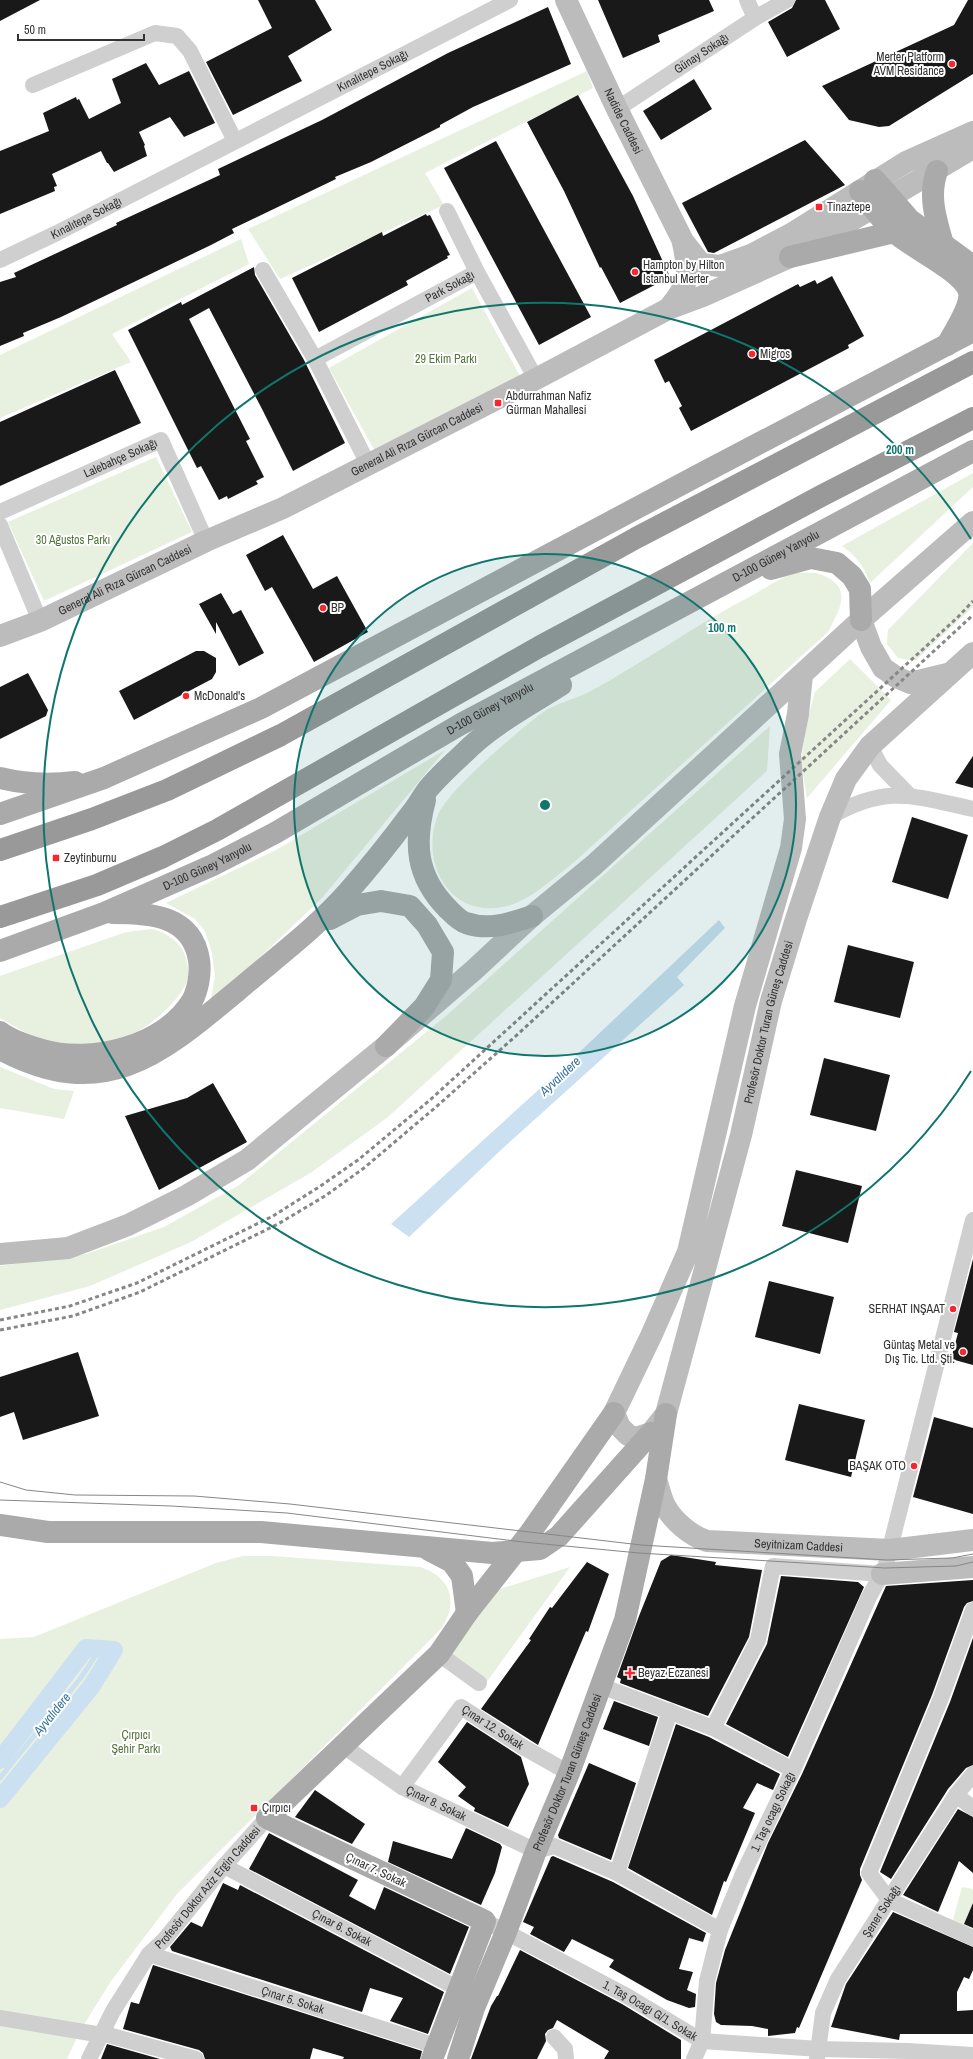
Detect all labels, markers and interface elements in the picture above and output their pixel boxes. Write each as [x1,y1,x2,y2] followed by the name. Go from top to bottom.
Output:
[18,16,144,42] scale bar
[24,22,46,38] text: 50 m
[671,30,732,77] street label: Günay Sokağı
[334,46,411,96] street label: Kınalıtepe Sokağı
[873,49,944,79] place label: Merter Platform AVM Residance
[947,59,957,69] marker: Merter Platform AVM Residance
[600,86,646,157] street label: Nadide Caddesi
[48,193,125,243] street label: Kınalıtepe Sokağı
[827,199,871,215] place label: Tinaztepe
[814,202,824,212] marker: Tinaztepe
[643,257,725,287] place label: Hampton by Hilton Istanbul Merter
[422,267,477,306] street label: Park Sokağı
[630,267,640,277] marker: Hampton by Hilton Istanbul Merter
[760,346,790,362] place label: Migros
[747,349,757,359] marker: Migros
[415,351,477,367] park label: 29 Ekim Parkı
[505,388,591,418] place label: Abdurrahman Nafiz Gürman Mahallesi
[493,398,503,408] marker: Abdurrahman Nafiz Gürman Mahallesi
[348,399,486,480] street label: General Ali Rıza Gürcan Caddesi
[81,435,160,482] street label: Lalebahçe Sokağı
[886,442,914,458] text: 200 m
[730,526,822,586] street label: D-100 Güney Yanyolu
[36,532,110,548] park label: 30 Ağustos Parkı
[56,541,194,619] street label: General Ali Rıza Gürcan Caddesi
[331,600,345,616] place label: BP
[318,603,328,613] marker: BP
[708,620,736,636] text: 100 m
[444,679,536,739] street label: D-100 Güney Yanyolu
[194,688,245,704] place label: McDonald's
[181,691,191,701] marker: McDonald's
[538,798,552,812] centre of rings
[160,839,254,894] street label: D-100 Güney Yanyolu
[64,850,117,866] place label: Zeytinburnu
[51,853,61,863] marker: Zeytinburnu
[740,939,797,1105] street label: Profesör Doktor Turan Güneş Caddesi
[535,1053,584,1100] water label: Ayvalıdere
[868,1301,945,1317] place label: SERHAT INŞAAT
[948,1304,958,1314] marker: SERHAT INŞAAT
[883,1337,955,1367] place label: Güntaş Metal ve Dış Tic. Ltd. Şti.
[958,1347,968,1357] marker: Güntaş Metal ve Dış Tic. Ltd. Şti.
[849,1458,906,1474] place label: BAŞAK OTO
[909,1461,919,1471] marker: BAŞAK OTO
[754,1535,843,1556] street label: Seyitnizam Caddesi
[638,1665,709,1681] place label: Beyaz Eczanesi
[625,1668,635,1678] marker: Beyaz Eczanesi
[29,1689,74,1740] water label: Ayvalıdere
[529,1691,605,1853] street label: Profesör Doktor Turan Güneş Caddesi
[459,1701,527,1753] street label: Çınar 12. Sokak
[111,1727,161,1757] park label: Çırpıcı Şehir Parkı
[747,1769,799,1854] street label: 1. Taş ocagı Sokağı
[403,1782,469,1825] street label: Çınar 8. Sokak
[262,1800,291,1816] place label: Çırpıcı
[249,1803,259,1813] marker: Çırpıcı
[151,1822,264,1952] street label: Profesör Doktor Aziz Ergin Caddesi
[343,1849,409,1891] street label: Çınar 7. Sokak
[859,1882,904,1941] street label: Şener Sokağı
[309,1905,375,1950] street label: Çınar 6. Sokak
[600,1977,701,2045] street label: 1. Taş Ocagı G/1. Sokak
[259,1983,326,2018] street label: Çınar 5. Sokak

